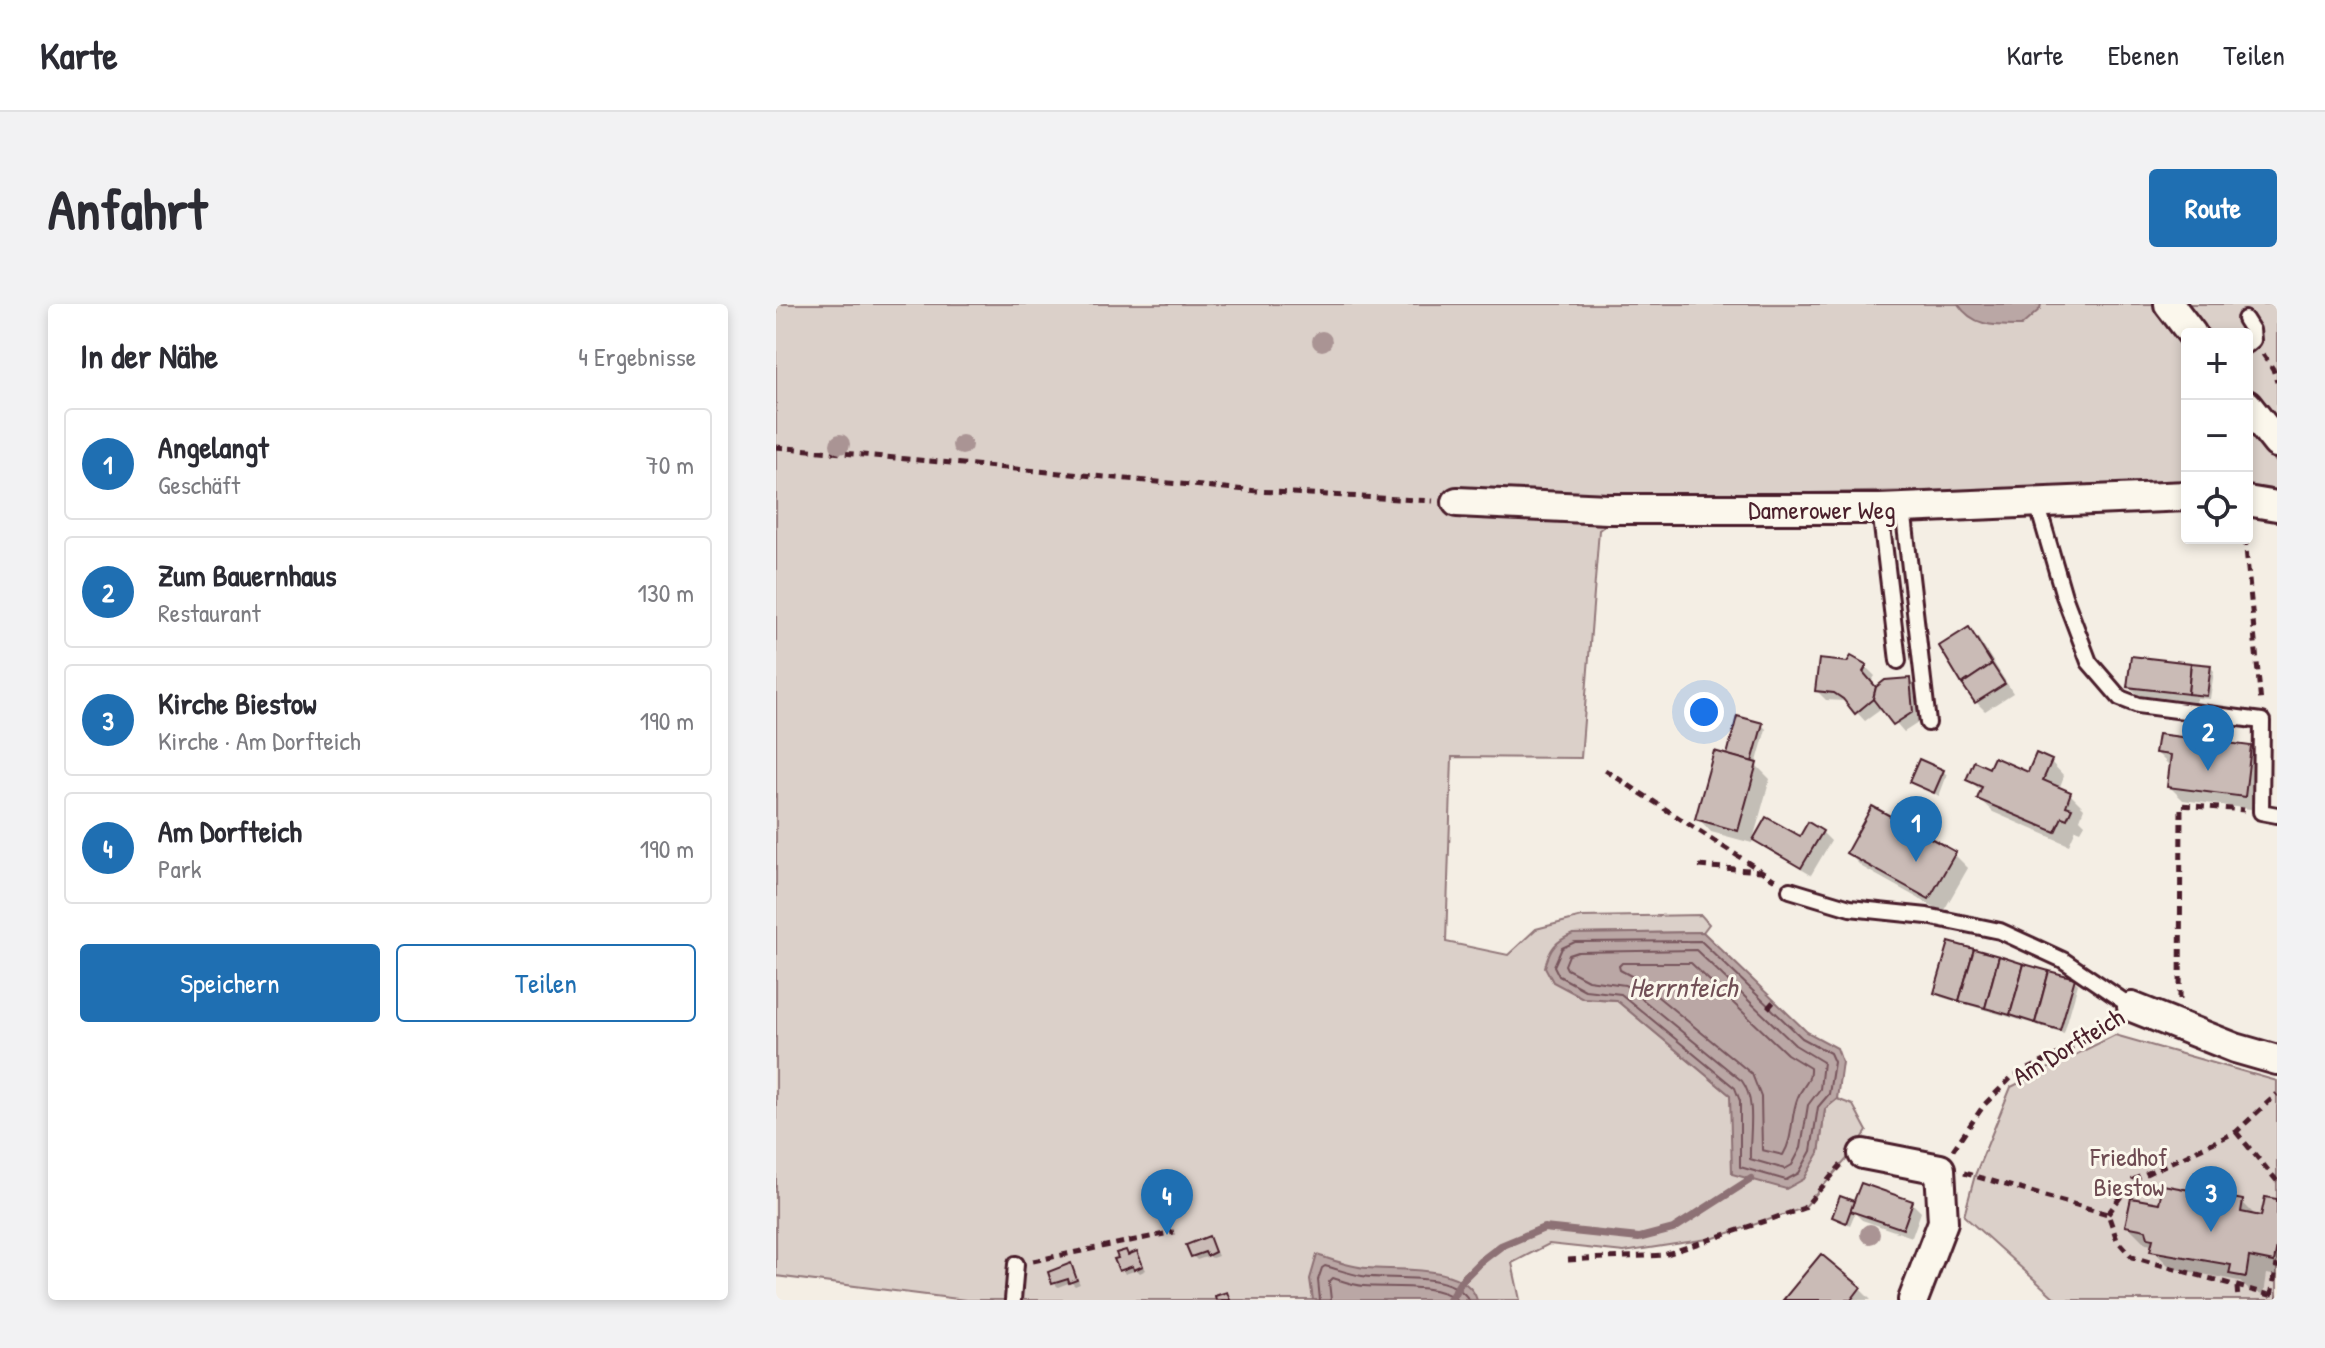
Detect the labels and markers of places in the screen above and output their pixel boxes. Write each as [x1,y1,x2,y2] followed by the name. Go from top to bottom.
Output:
[2182,705,2234,771] pin: 2
[1890,796,1942,862] pin: 1
[2185,1166,2237,1232] pin: 3
[1141,1169,1193,1235] pin: 4

